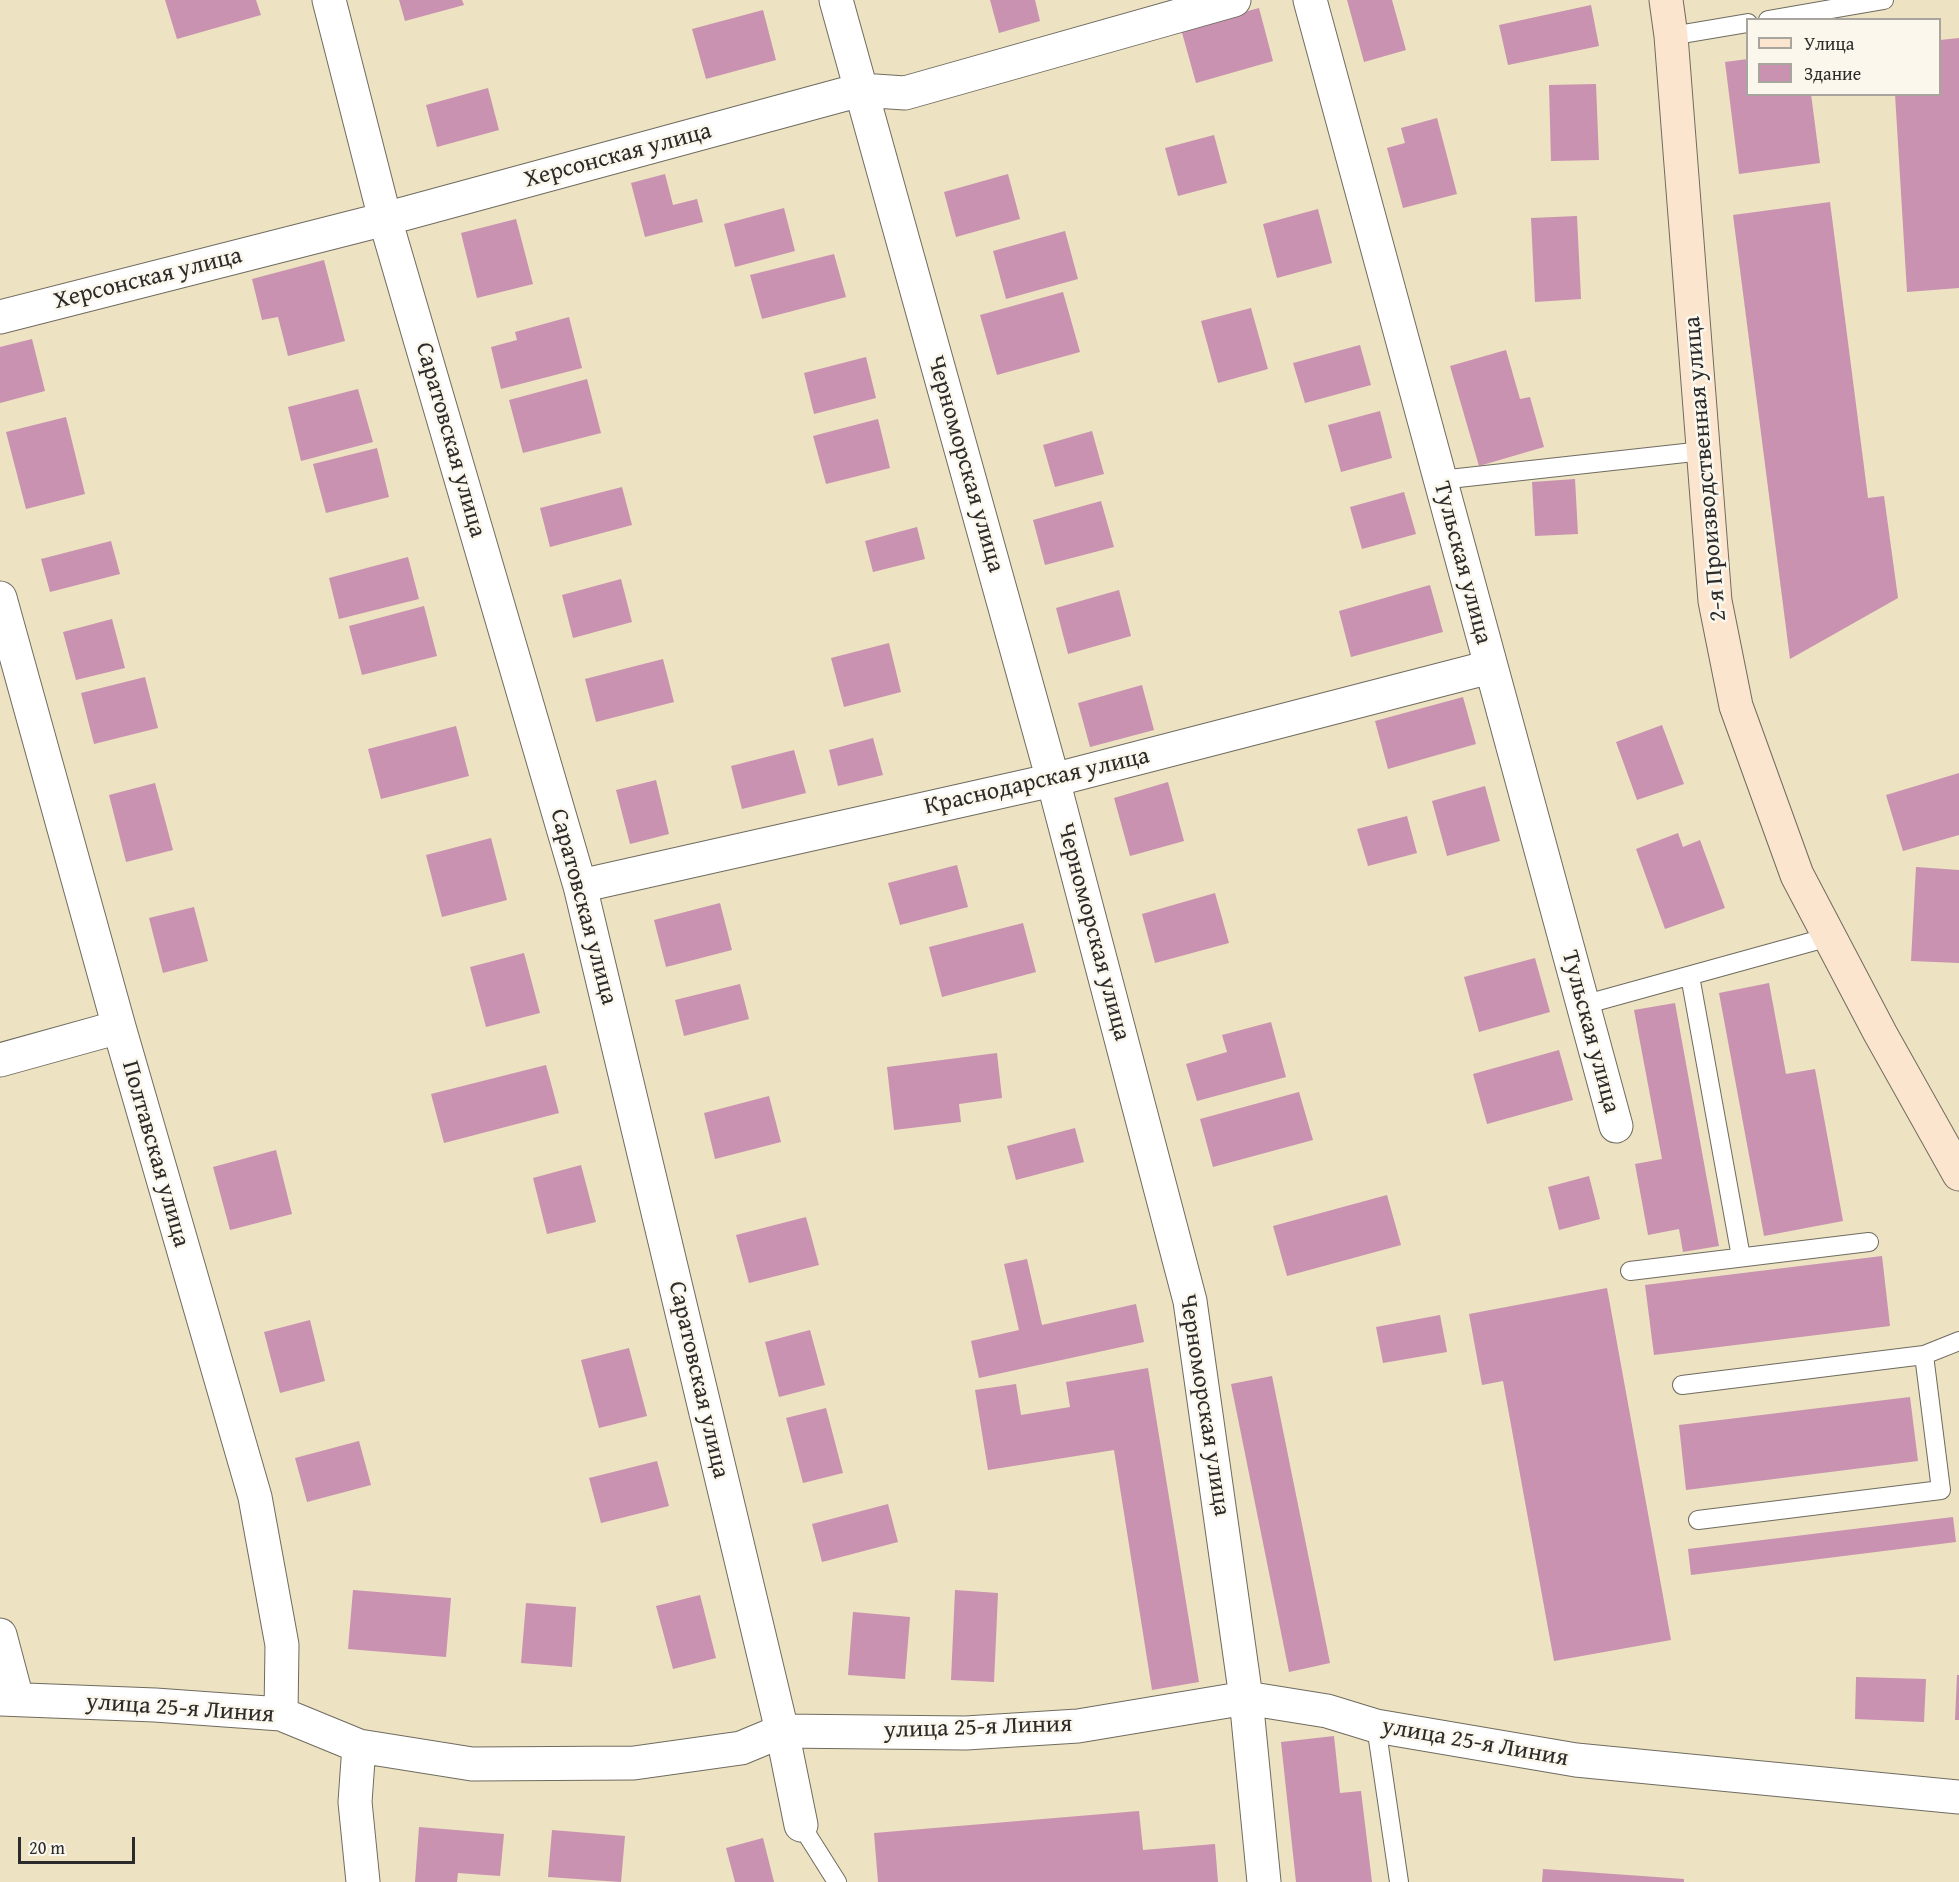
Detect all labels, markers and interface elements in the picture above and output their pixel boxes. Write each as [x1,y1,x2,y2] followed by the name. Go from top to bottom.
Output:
[1746,18,1941,96] legend
[1804,30,1854,57] text: Улица
[1804,60,1861,87] text: Здание
[521,117,715,195] street label: Херсонская улица
[51,242,245,316] street label: Херсонская улица
[1678,315,1734,623] street label: 2-я Производственная улица
[408,339,492,541] street label: Саратовская улица
[920,352,1010,576] street label: Черноморская улица
[1426,479,1498,647] street label: Тульская улица
[922,742,1152,822] street label: Краснодарская улица
[543,806,623,1008] street label: Саратовская улица
[1050,820,1136,1044] street label: Черноморская улица
[1554,948,1626,1116] street label: Тульская улица
[115,1058,195,1250] street label: Полтавская улица
[661,1279,735,1481] street label: Саратовская улица
[1172,1292,1236,1518] street label: Черноморская улица
[85,1688,275,1730] street label: улица 25-я Линия
[883,1710,1073,1746] street label: улица 25-я Линия
[1380,1712,1570,1774] street label: улица 25-я Линия
[21,1825,138,1863] scale bar
[29,1834,65,1861] text: 20 m

